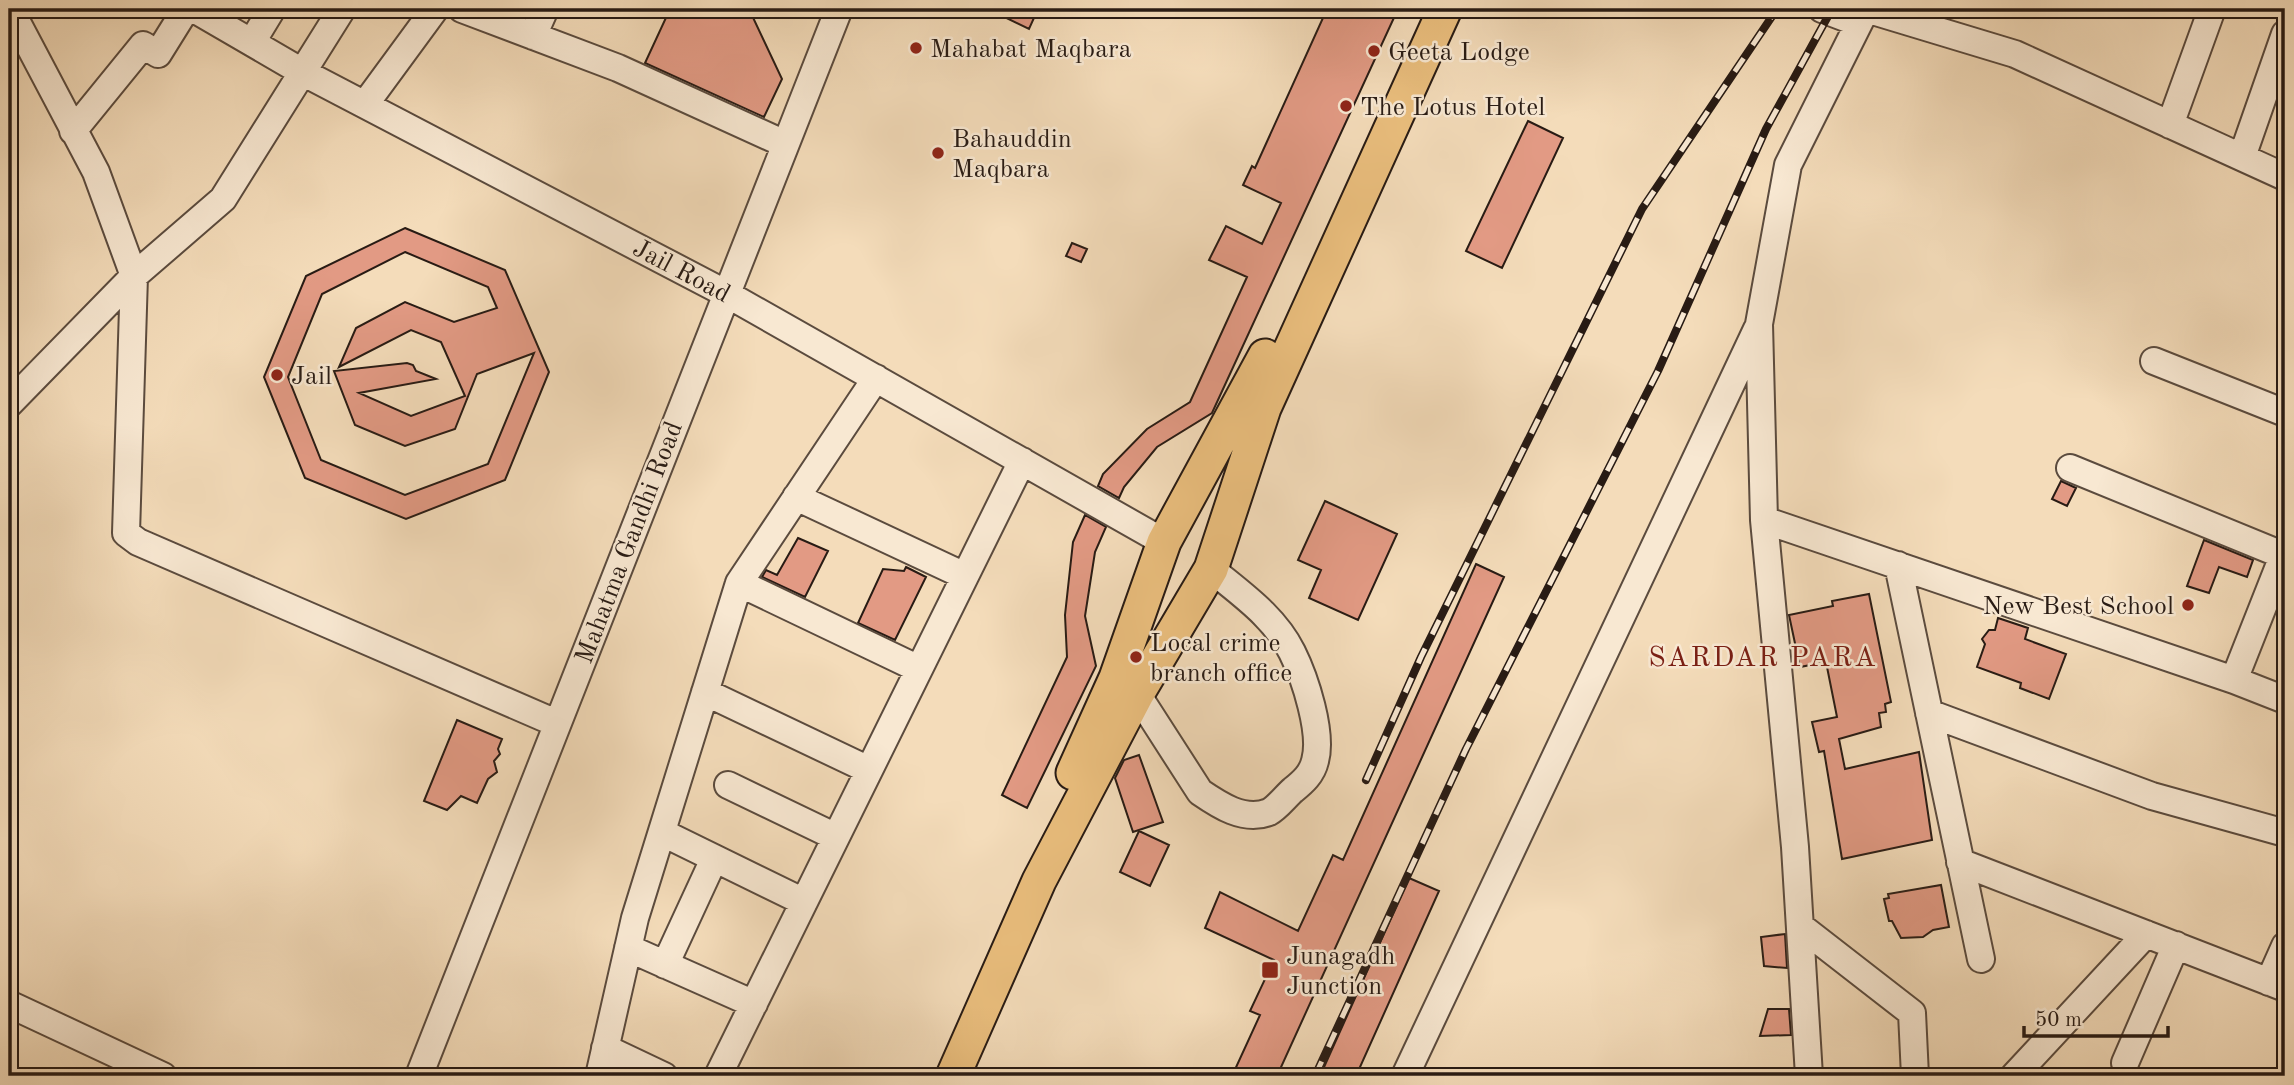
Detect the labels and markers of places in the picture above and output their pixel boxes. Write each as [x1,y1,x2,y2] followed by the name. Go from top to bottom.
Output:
[930,37,1132,63] place label: Mahabat Maqbara
[908,40,924,56] marker: Mahabat Maqbara
[1388,40,1530,66] place label: Geeta Lodge
[1366,43,1382,59] marker: Geeta Lodge
[1360,95,1545,121] place label: The Lotus Hotel
[1338,98,1354,114] marker: The Lotus Hotel
[952,127,1072,183] place label: Bahauddin Maqbara
[930,145,946,161] marker: Bahauddin Maqbara
[291,364,332,390] place label: Jail
[269,367,285,383] marker: Jail
[1983,594,2174,620] place label: New Best School
[2180,597,2196,613] marker: New Best School
[1150,631,1292,687] place label: Local crime branch office
[1128,649,1144,665] marker: Local crime branch office
[1286,944,1395,1000] place label: Junagadh Junction
[1260,960,1280,980] marker: Junagadh Junction

